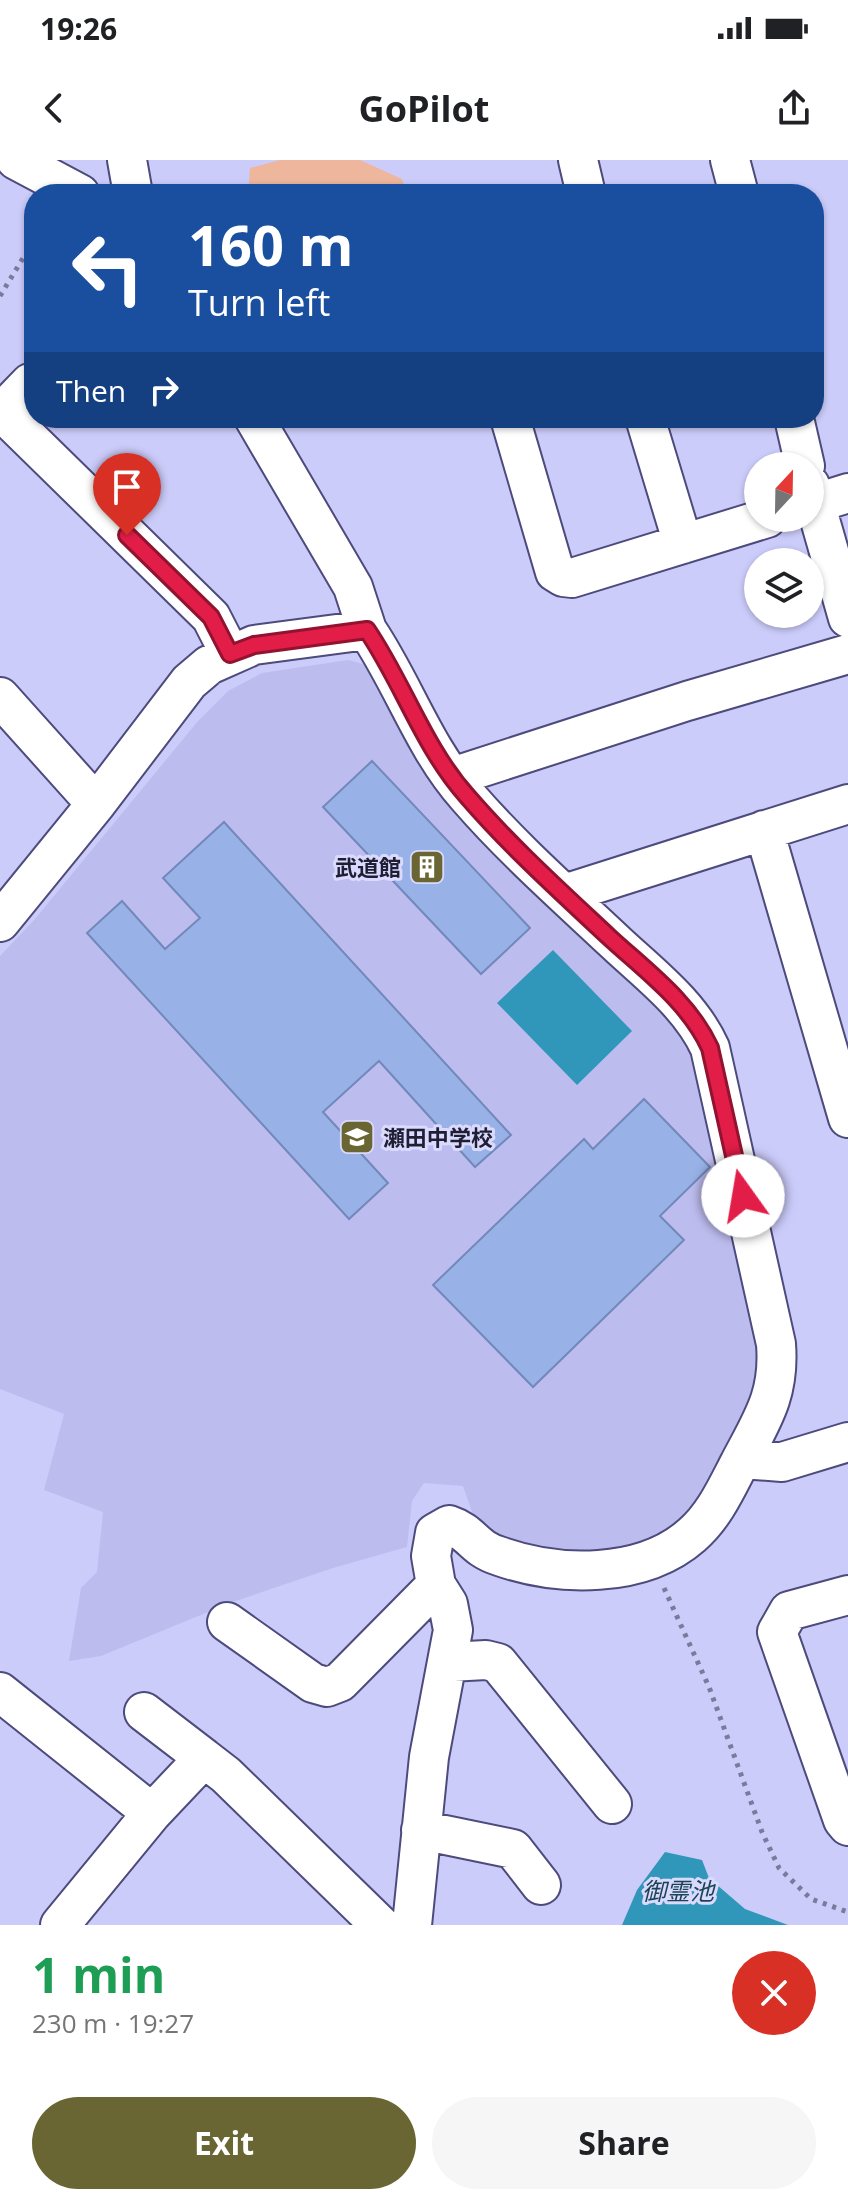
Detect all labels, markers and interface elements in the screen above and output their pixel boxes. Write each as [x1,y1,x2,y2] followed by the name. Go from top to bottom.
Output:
[40,8,117,49] text: 19:26
[359,84,489,133] text: GoPilot
[32,86,76,130] icon: back
[772,86,816,130] icon: share
[188,206,354,282] text: 160 m
[56,216,160,320] icon: left
[188,278,330,327] text: Turn left
[142,368,186,412] icon: right
[56,370,126,411] text: Then
[744,452,824,532] north arrow
[744,452,824,628] map controls
[93,453,161,535] pin
[105,465,149,509] icon: arrive
[744,548,824,628] button: layers
[408,848,446,886] building icon: 武道館
[335,852,401,882] place label: 武道館
[338,1118,376,1156] school or university icon: 瀬田中学校
[383,1122,493,1152] place label: 瀬田中学校
[701,1154,785,1238] position arrow
[642,1874,716,1907] water label: 御霊池
[32,1942,165,2007] text: 1 min
[732,1951,816,2035] button: close
[32,2005,194,2041] text: 230 m · 19:27
[32,2097,416,2189] button: Exit
[432,2097,816,2189] button: Share

